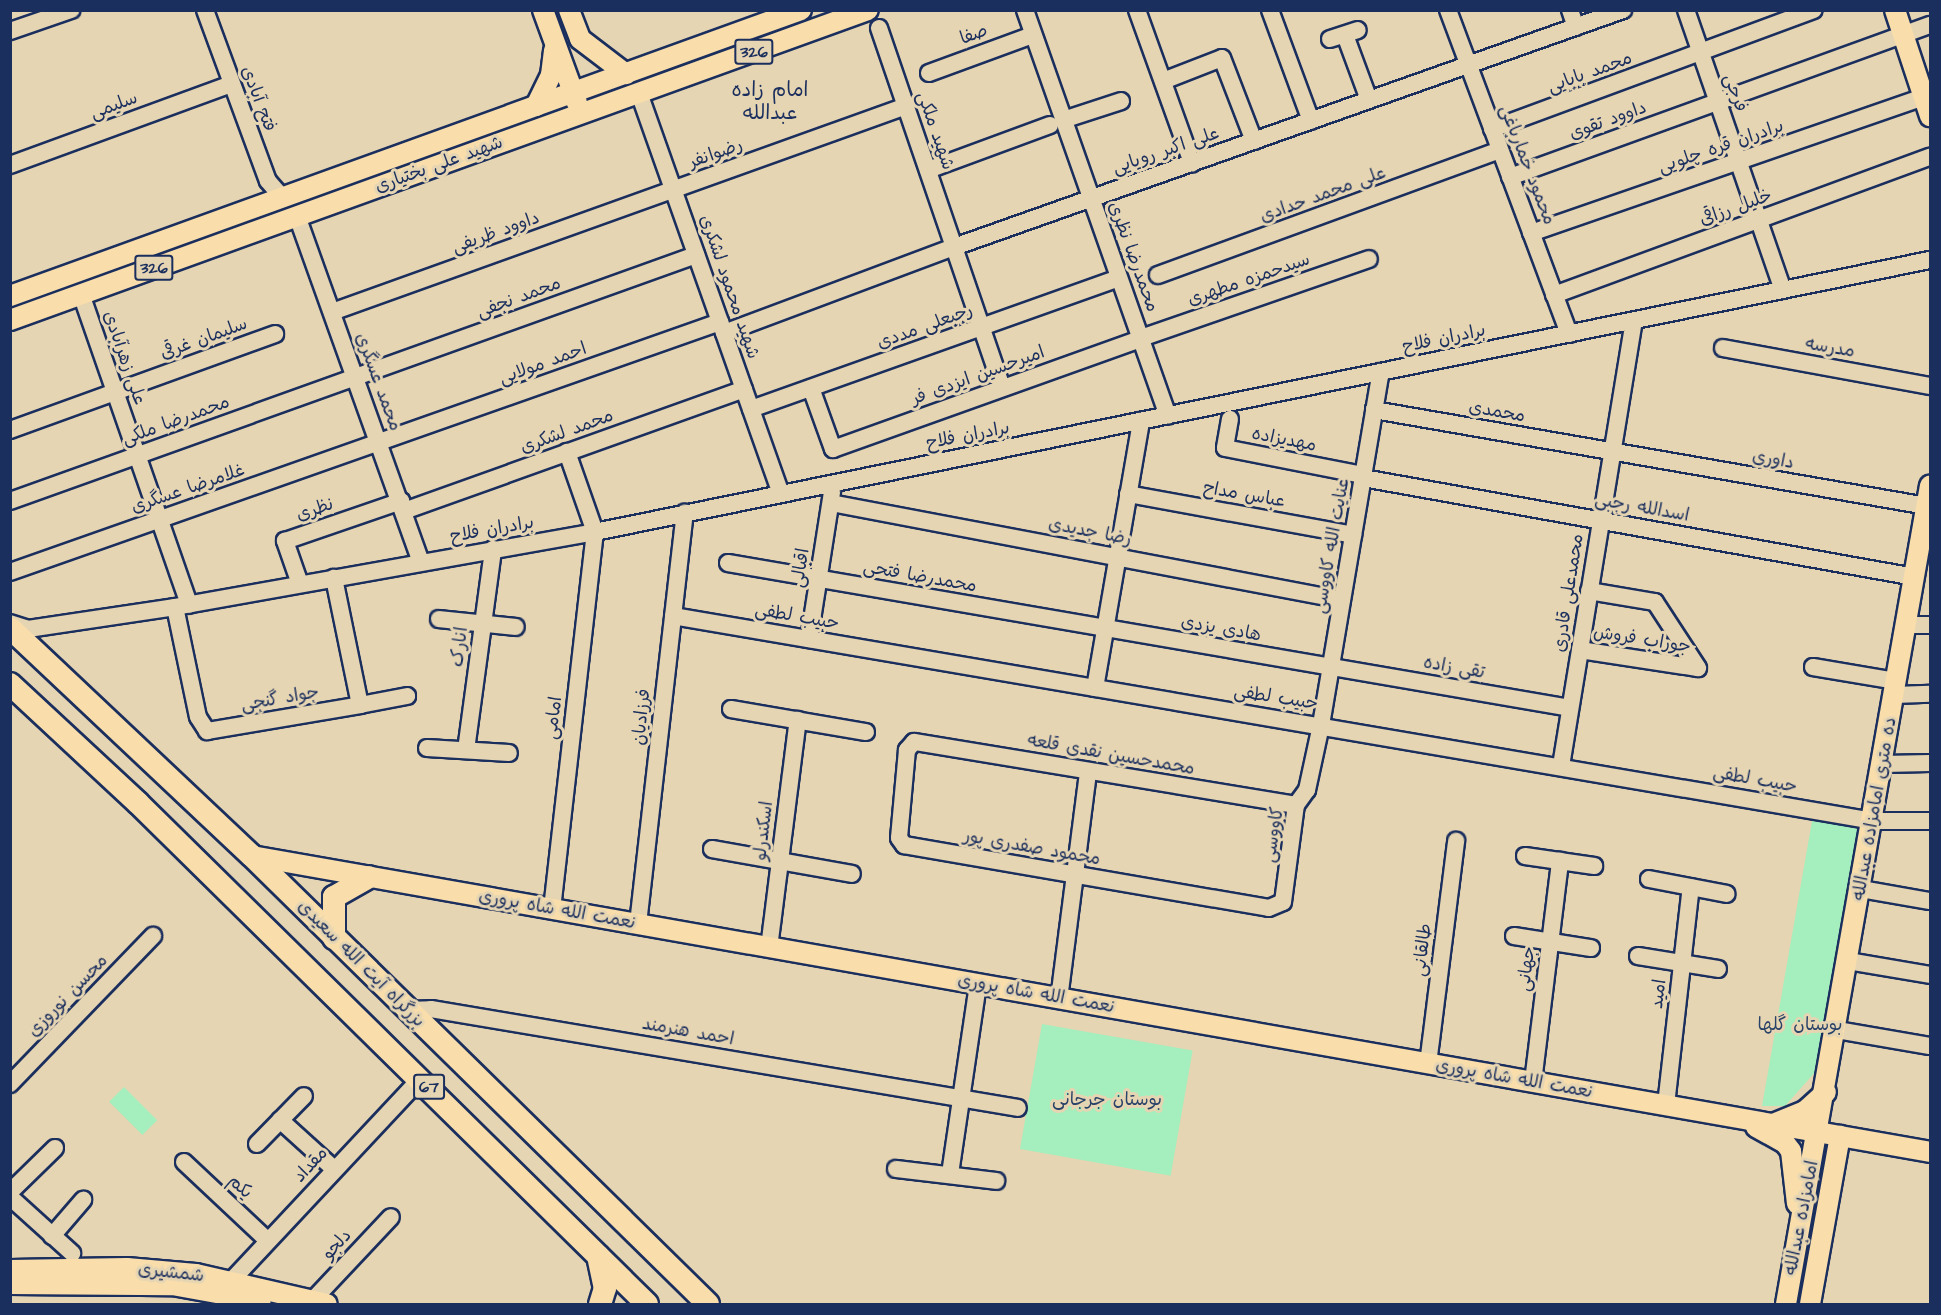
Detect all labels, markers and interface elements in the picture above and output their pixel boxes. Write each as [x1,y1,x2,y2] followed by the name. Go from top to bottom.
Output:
[957,20,991,50] street label: صفا
[733,39,775,65] road number: 326
[1545,48,1635,98] street label: محمد بابایی
[236,63,280,135] street label: فتح آبادی
[1718,71,1752,115] street label: فرجی
[731,79,809,126] district label: امام زاده عبدالله
[87,88,141,124] street label: سلیمی
[912,89,958,173] street label: شهید ملکی
[1566,97,1650,145] street label: داوود تقوی
[1494,102,1560,228] street label: محمود خمارباغی
[1655,115,1787,179] street label: برادران قره چلویی
[1110,123,1222,179] street label: علی اکبر رویایی
[372,132,506,198] street label: شهید علی بختیاری
[686,134,746,174] street label: رضوانفر
[1257,162,1389,228] street label: علی محمد حدادی
[1697,185,1775,231] street label: خلیل رزاقی
[1103,199,1163,315] street label: محمدرضا نظری
[449,207,543,259] street label: داوود ظریفی
[694,212,764,362] street label: شهید محمود لشکری
[1185,249,1313,311] street label: سیدحمزه مطهری
[133,255,175,281] road number: 326
[474,273,564,323] street label: محمد نجفی
[874,300,976,354] street label: رجبعلی مددی
[98,308,150,408] street label: علی زهرآبادی
[158,313,250,365] street label: سلیمان غرقی
[1400,320,1488,358] street label: برادران فلاح
[350,330,406,434] street label: محمد عسگری
[1804,333,1856,363] street label: مدرسه
[496,338,590,390] street label: احمد مولایی
[908,342,1048,410] street label: امیرحسین ایزدی فر
[119,392,233,450] street label: محمدرضا ملکی
[1467,396,1527,428] street label: محمدی
[517,405,617,459] street label: محمد لشکری
[924,417,1012,455] street label: برادران فلاح
[1250,423,1318,457] street label: مهدیزاده
[1750,446,1796,474] street label: داوری
[128,459,248,519] street label: غلامرضا عسگری
[1201,477,1287,513] street label: عباس مداح
[1309,477,1355,615] street label: عنایت‌ الله کاووسی
[1593,489,1691,527] street label: اسدالله رجبی
[294,494,336,526] street label: نظری
[448,512,536,548] street label: برادران فلاح
[1046,513,1134,551] street label: رضا جدیدی
[1549,532,1589,654] street label: محمدعلی قادری
[787,547,815,589] street label: اقبالی
[862,556,978,598] street label: محمدرضا فتحی
[753,599,841,635] street label: حبیب لطفی
[1179,611,1263,647] street label: هادی یزدی
[1592,622,1692,658] street label: جوراب فروش
[447,626,473,668] street label: انارک
[1422,652,1486,684] street label: تقی زاده
[1232,681,1320,715] street label: حبیب لطفی
[239,682,321,716] street label: جواد گنجی
[628,688,656,746] street label: فرزادیان
[541,695,567,741] street label: امامی
[1848,716,1902,902] street label: ده متری امامزاده عبدالله
[1026,730,1196,780] street label: محمدحسین نقدی قلعه
[1711,762,1799,798] street label: حبیب لطفی
[750,800,778,862] street label: اسکندرلو
[1259,806,1289,864] street label: کاووسی
[962,825,1102,871] street label: محمود صفدری پور
[477,886,637,934] street label: نعمت الله شاه پروری
[293,896,429,1032] street label: بزرگراه آیت الله سعیدی
[1409,922,1437,978] street label: طالقانی
[1514,945,1540,993] street label: جهانی
[23,950,113,1042] street label: محسن نوروزی
[956,970,1116,1018] street label: نعمت الله شاه پروری
[1646,978,1672,1010] street label: امید
[640,1013,736,1051] street label: احمد هنرمند
[1757,1014,1843,1036] park label: بوستان گلها
[1434,1055,1594,1103] street label: نعمت الله شاه پروری
[412,1074,446,1100] road number: 67
[1052,1089,1162,1111] park label: بوستان جرجانی
[289,1143,333,1187] street label: مقداد
[1780,1159,1824,1277] street label: امامزاده عبدالله
[223,1170,257,1204] street label: یکم
[318,1225,356,1265] street label: دلجو
[137,1259,205,1287] street label: شمشیری

